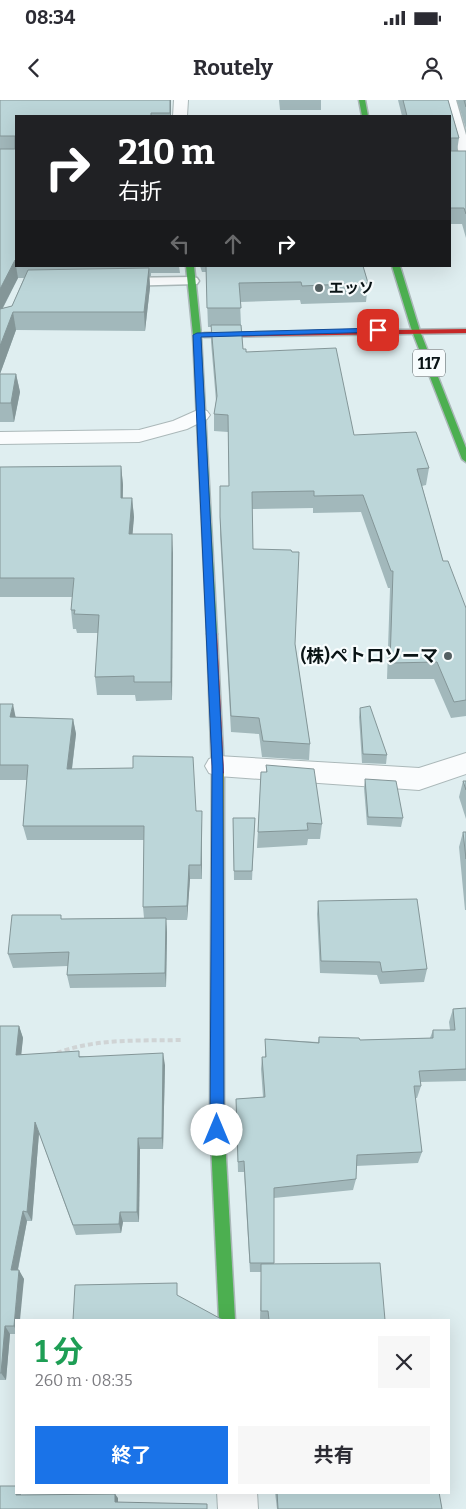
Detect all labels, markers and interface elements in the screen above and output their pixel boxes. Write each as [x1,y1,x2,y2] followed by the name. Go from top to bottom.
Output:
[25,6,75,29] text: 08:34
[20,54,48,82] icon: back
[193,54,273,81] text: Routely
[418,54,446,82] icon: person
[118,131,215,173] text: 210 m
[35,135,100,200] icon: right
[118,178,162,205] text: 右折
[166,230,194,258] icon: left
[219,230,247,258] icon: ahead
[272,230,300,258] icon: right
[329,279,374,297] place label: エッソ
[313,282,325,294] marker: エッソ
[357,309,399,351] pin
[364,316,392,344] icon: arrive
[413,350,445,376] road number: 117
[301,645,438,667] place label: (株)ペトロソーマ
[442,650,454,662] marker: (株)ペトロソーマ
[190,1103,242,1155] position arrow
[35,1334,83,1370] text: 1 分
[378,1336,430,1388] button: close
[35,1371,133,1390] text: 260 m · 08:35
[35,1426,228,1484] button: 終了
[238,1426,430,1484] button: 共有

